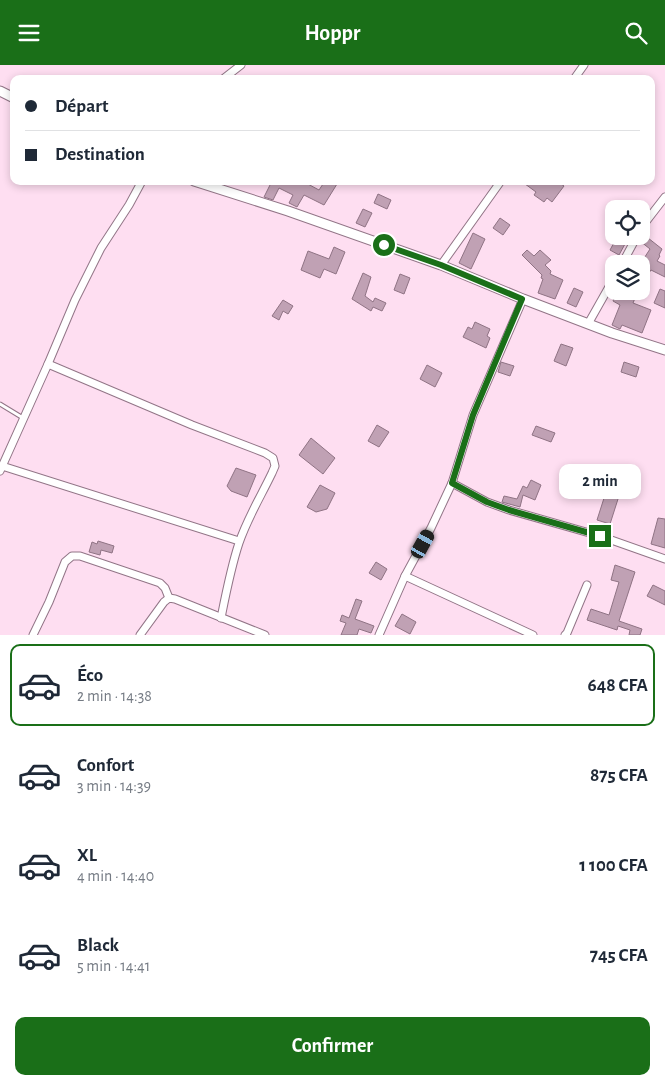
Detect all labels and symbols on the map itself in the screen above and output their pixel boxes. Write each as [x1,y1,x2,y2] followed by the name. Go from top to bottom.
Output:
[373,234,395,256] route start
[559,463,641,499] callout: 2 min
[589,525,611,547] route end
[409,527,436,561] car

